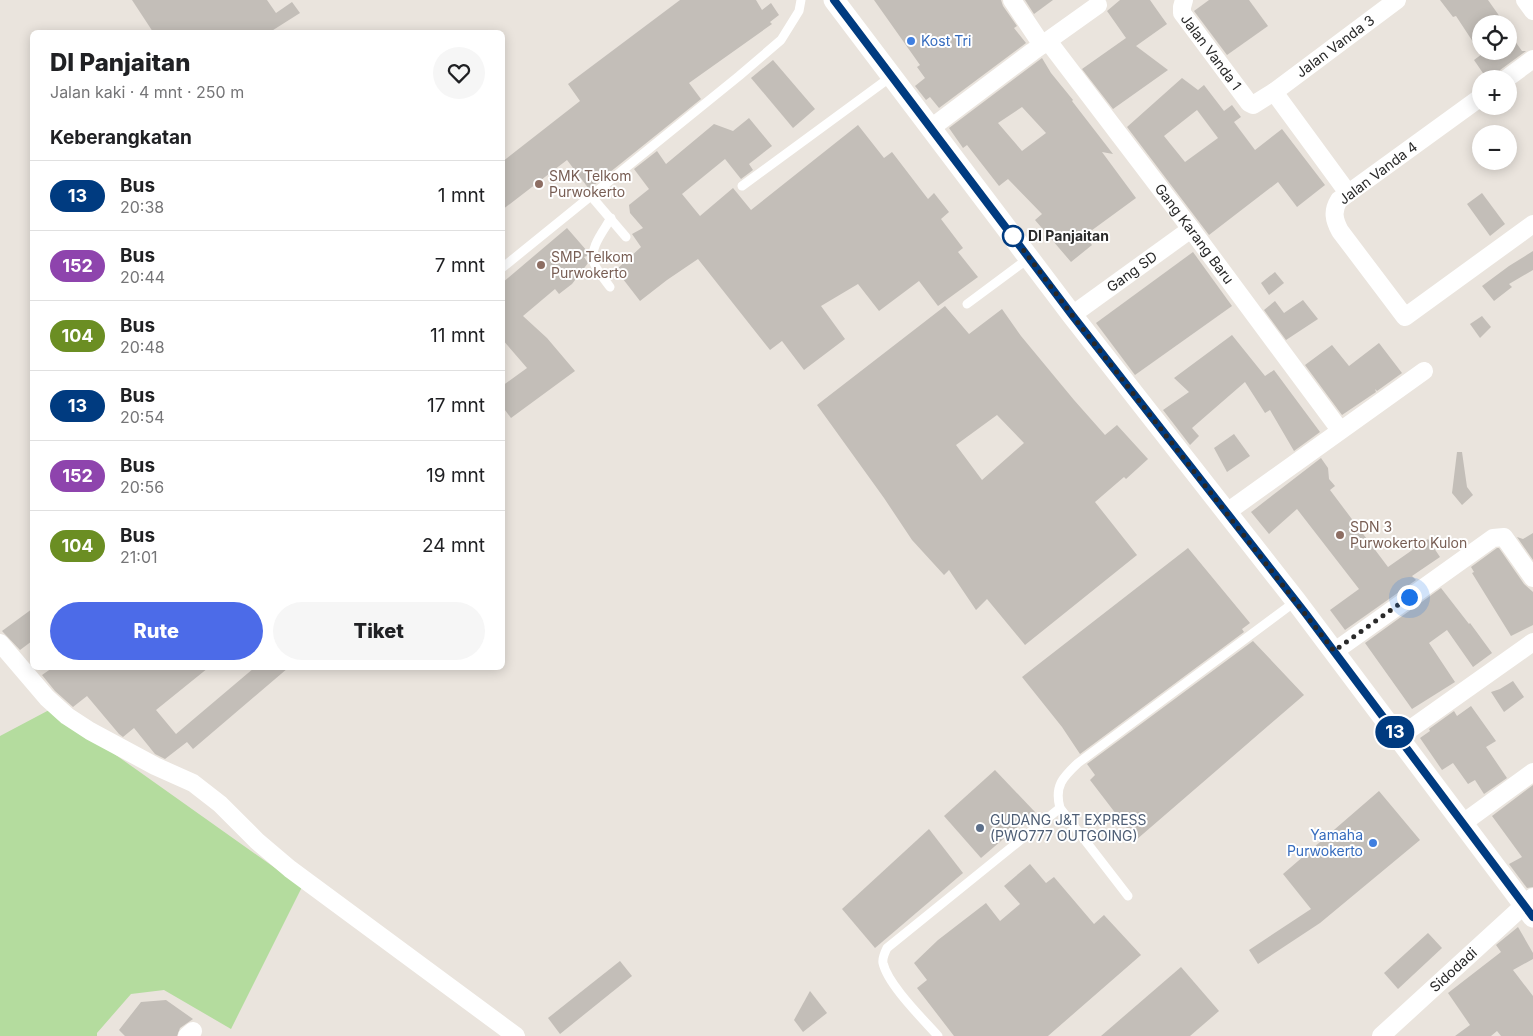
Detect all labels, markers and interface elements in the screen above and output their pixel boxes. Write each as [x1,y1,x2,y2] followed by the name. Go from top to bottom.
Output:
[1178,10,1245,93] street label: Jalan Vanda 1
[1292,11,1377,81] street label: Jalan Vanda 3
[1472,15,1517,170] map controls
[1472,15,1517,60] button: locate
[921,32,971,49] place label: Kost Tri
[905,35,917,47] marker: Kost Tri
[433,47,485,99] button: heart
[50,48,190,77] text: DI Panjaitan
[1472,70,1517,115] button: +
[50,82,244,102] text: Jalan kaki · 4 mnt · 250 m
[1472,125,1517,170] button: −
[50,126,192,149] text: Keberangkatan
[1335,138,1420,208] street label: Jalan Vanda 4
[549,167,632,200] place label: SMK Telkom Purwokerto
[120,174,155,197] text: Bus
[533,178,545,190] marker: SMK Telkom Purwokerto
[1152,180,1238,287] street label: Gang Karang Baru
[438,184,485,207] text: 1 mnt
[68,185,87,206] text: 13
[120,197,164,217] text: 20:38
[1002,225,1024,247] marker: DI Panjaitan
[1028,227,1109,244] place label: DI Panjaitan
[120,244,155,267] text: Bus
[1103,247,1160,295] street label: Gang SD
[551,248,633,281] place label: SMP Telkom Purwokerto
[435,254,485,277] text: 7 mnt
[62,255,93,276] text: 152
[535,259,547,271] marker: SMP Telkom Purwokerto
[120,267,165,287] text: 20:44
[120,314,155,337] text: Bus
[430,324,485,347] text: 11 mnt
[61,325,94,346] text: 104
[120,337,165,357] text: 20:48
[120,384,155,407] text: Bus
[427,394,485,417] text: 17 mnt
[68,395,87,416] text: 13
[120,407,165,427] text: 20:54
[120,454,155,477] text: Bus
[426,464,485,487] text: 19 mnt
[62,465,93,486] text: 152
[120,477,164,497] text: 20:56
[1350,518,1467,551] place label: SDN 3 Purwokerto Kulon
[120,524,155,547] text: Bus
[1334,529,1346,541] marker: SDN 3 Purwokerto Kulon
[422,534,485,557] text: 24 mnt
[61,535,94,556] text: 104
[120,547,157,567] text: 21:01
[1397,585,1422,610] your location
[50,602,263,660] button: Rute
[273,602,485,660] button: Tiket
[1372,716,1418,748] line badge: 13
[1385,721,1405,742] text: 13
[990,811,1147,844] place label: GUDANG J&T EXPRESS (PWO777 OUTGOING)
[974,822,986,834] marker: GUDANG J&T EXPRESS (PWO777 OUTGOING)
[1287,826,1363,859] place label: Yamaha Purwokerto
[1367,837,1379,849] marker: Yamaha Purwokerto
[1426,944,1480,995] street label: Sidodadi

